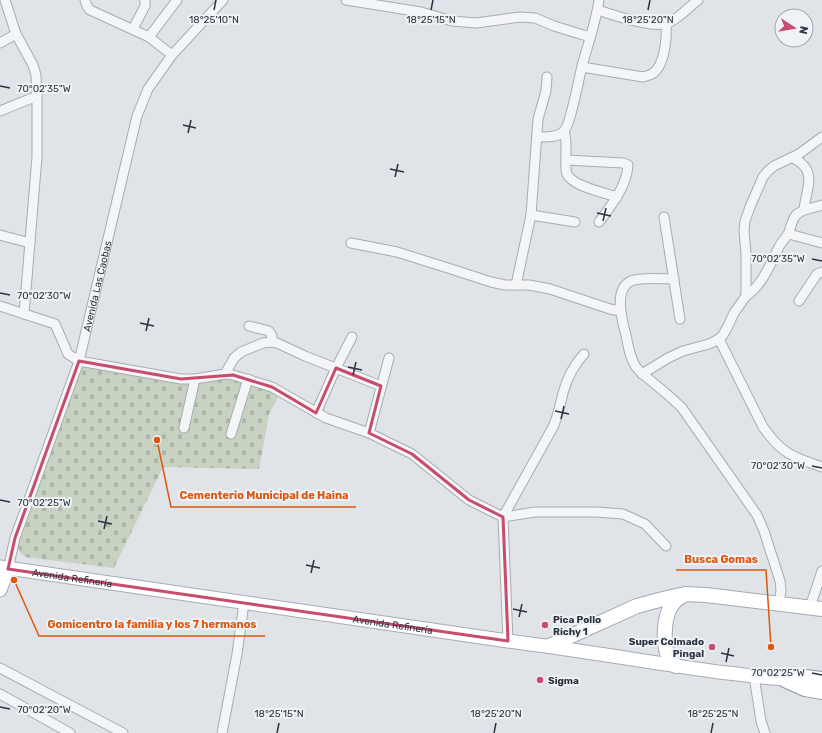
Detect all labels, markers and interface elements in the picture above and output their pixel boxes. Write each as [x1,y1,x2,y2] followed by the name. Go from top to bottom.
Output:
[774,8,814,48] north arrow
[189,14,239,26] text: 18°25'10"N
[406,14,456,26] text: 18°25'15"N
[622,14,674,26] text: 18°25'20"N
[796,25,810,35] text: N
[17,83,71,95] text: 70°02'35"W
[81,240,114,333] street label: Avenida Las Caobas
[751,253,805,265] text: 70°02'35"W
[17,290,71,302] text: 70°02'30"W
[751,460,805,472] text: 70°02'30"W
[171,484,356,507] callout: Cementerio Municipal de Haina
[180,489,348,502] text: Cementerio Municipal de Haina
[17,497,71,509] text: 70°02'25"W
[676,547,766,570] callout: Busca Gomas
[684,553,758,566] text: Busca Gomas
[31,567,113,590] street label: Avenida Refinería
[39,613,265,636] callout: Gomicentro la familia y los 7 hermanos
[352,613,434,637] street label: Avenida Refinería
[553,614,601,638] place label: Pica Pollo Richy 1
[48,618,256,631] text: Gomicentro la familia y los 7 hermanos
[540,620,550,630] marker: Pica Pollo Richy 1
[629,636,704,660] place label: Super Colmado Pingal
[707,642,717,652] marker: Super Colmado Pingal
[751,667,805,679] text: 70°02'25"W
[535,675,545,685] marker: Sigma
[548,675,579,687] place label: Sigma
[17,704,71,716] text: 70°02'20"W
[254,708,304,720] text: 18°25'15"N
[470,708,522,720] text: 18°25'20"N
[687,708,739,720] text: 18°25'25"N

